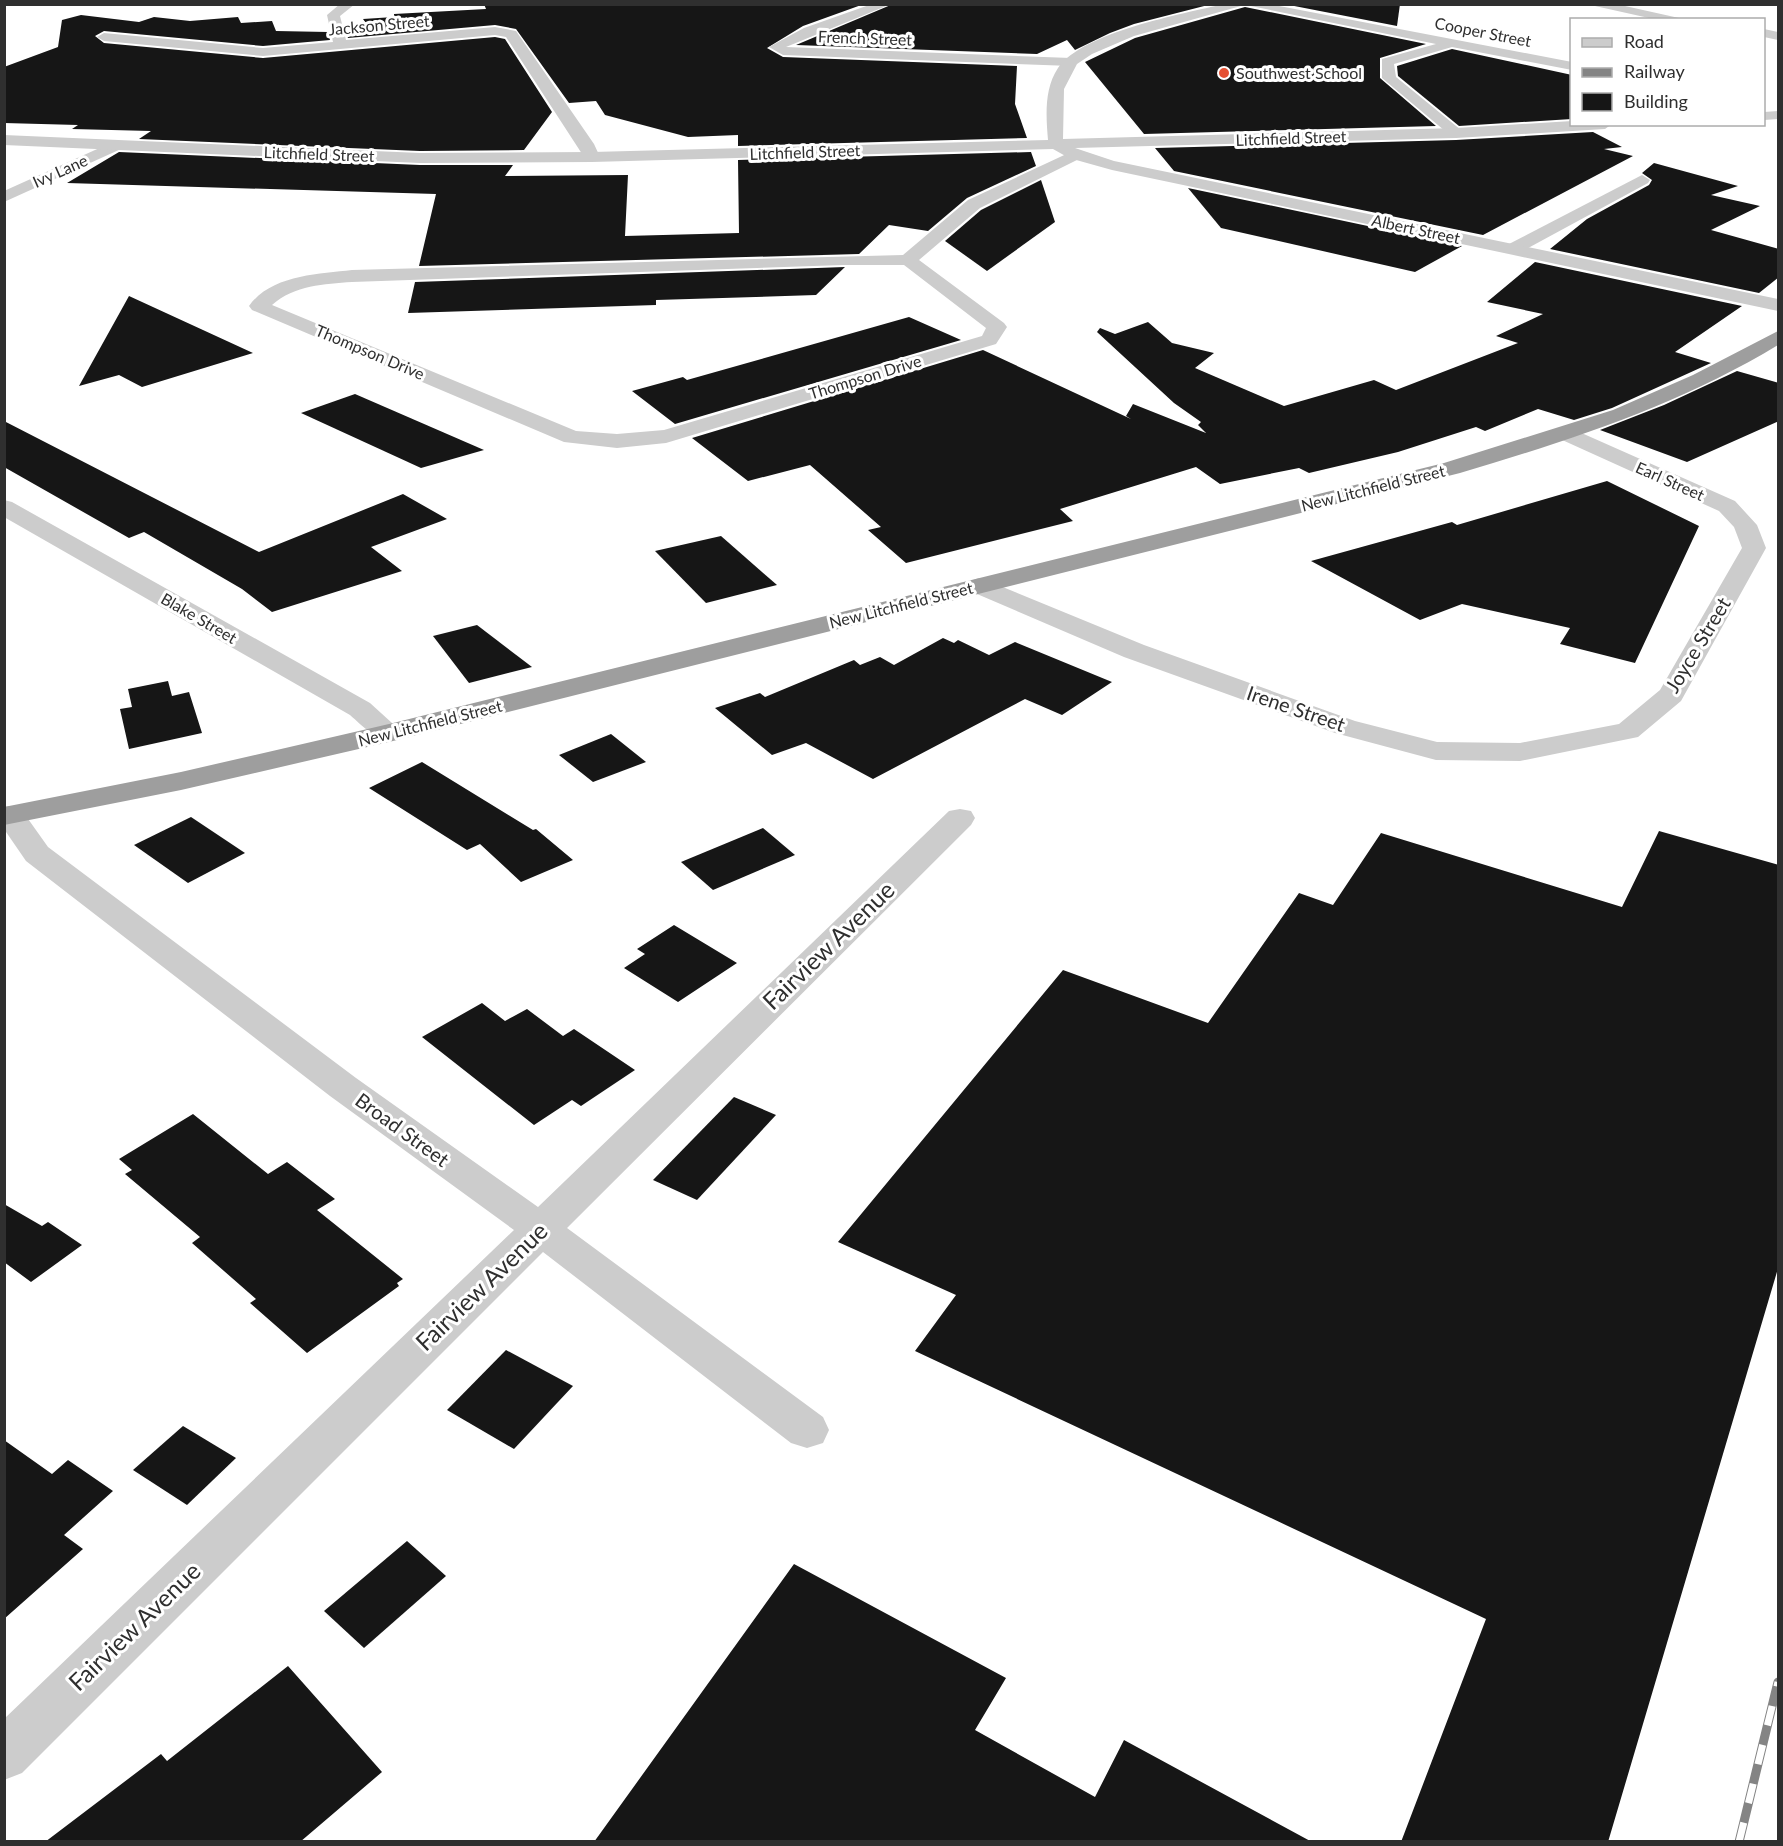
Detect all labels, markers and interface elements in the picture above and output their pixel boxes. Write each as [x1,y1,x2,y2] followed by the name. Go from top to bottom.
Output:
[328,11,431,38] street label: Jackson Street
[1433,13,1533,50] street label: Cooper Street
[1570,18,1765,126] legend
[818,26,913,49] street label: French Street
[1624,30,1664,52] text: Road
[1624,60,1685,82] text: Railway
[1236,63,1362,82] place label: Southwest School
[1217,66,1231,80] marker: Southwest School
[1624,90,1688,112] text: Building
[1235,126,1347,149] street label: Litchfield Street
[749,140,861,163] street label: Litchfield Street
[263,142,375,165] street label: Litchfield Street
[29,150,90,191] street label: Ivy Lane
[1370,210,1462,247] street label: Albert Street
[313,320,428,383] street label: Thompson Drive
[806,350,923,403] street label: Thompson Drive
[1633,457,1708,504] street label: Earl Street
[1299,460,1447,515] street label: New Litchfield Street
[827,577,975,632] street label: New Litchfield Street
[158,588,241,647] street label: Blake Street
[1659,593,1735,696] street label: Joyce Street
[1244,680,1349,736] street label: Irene Street
[356,695,504,750] street label: New Litchfield Street
[756,875,900,1015] street label: Fairview Avenue
[351,1087,454,1171] street label: Broad Street
[409,1216,553,1356] street label: Fairview Avenue
[62,1556,206,1696] street label: Fairview Avenue

